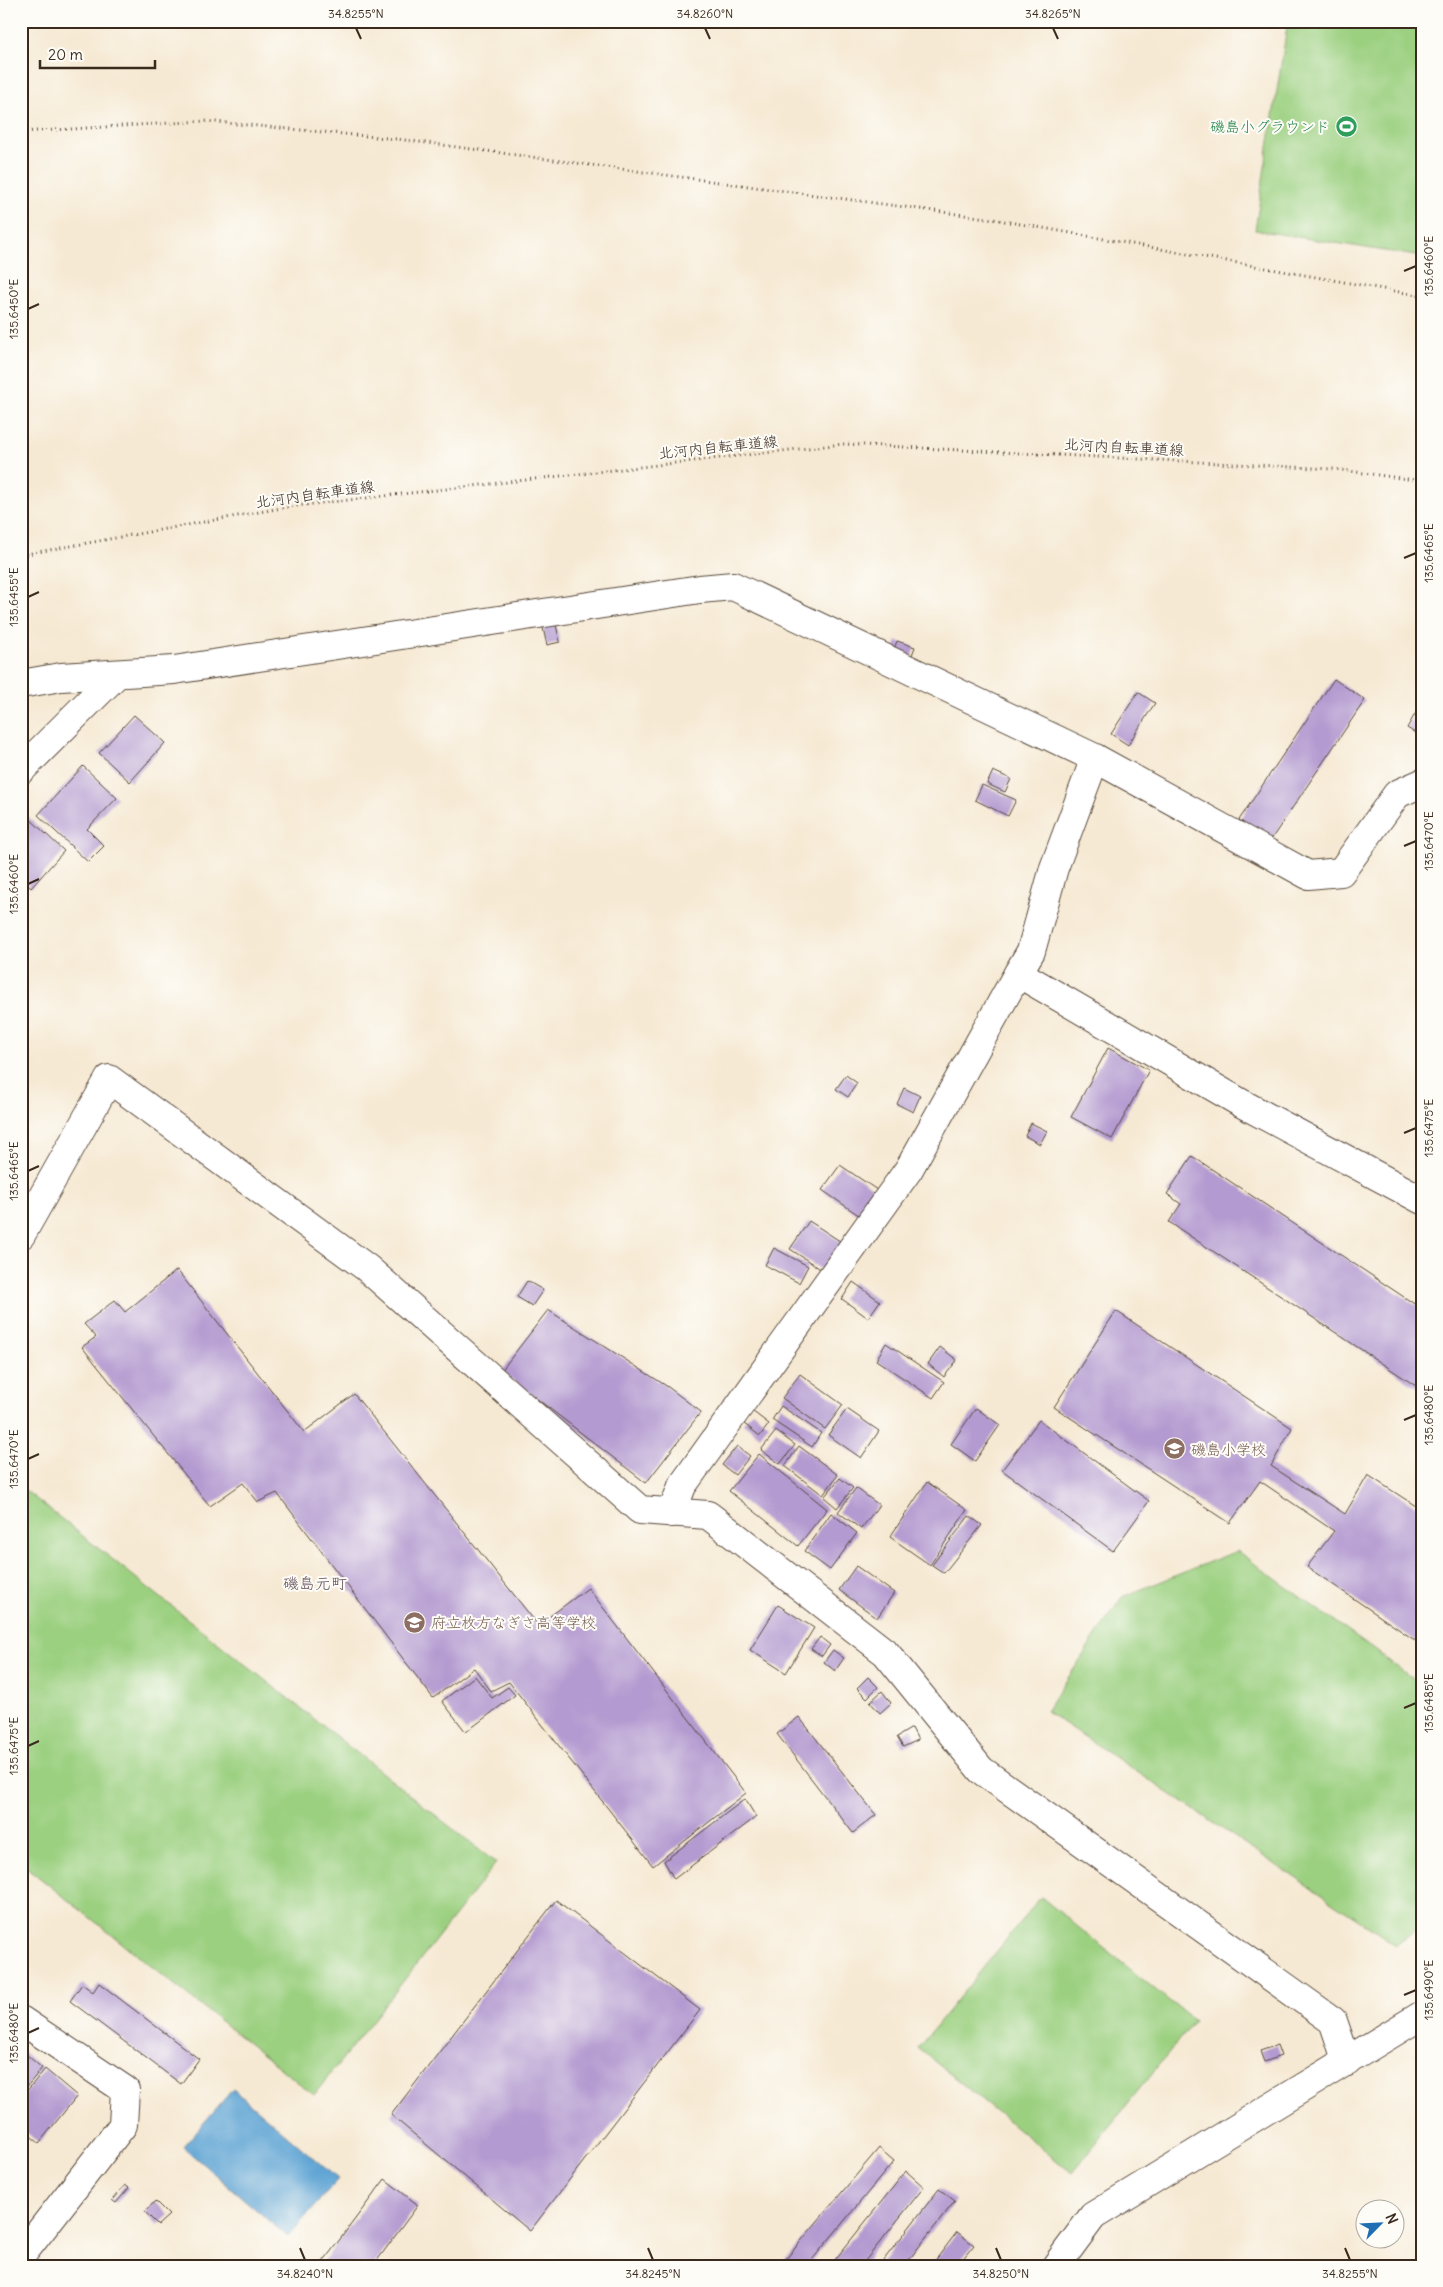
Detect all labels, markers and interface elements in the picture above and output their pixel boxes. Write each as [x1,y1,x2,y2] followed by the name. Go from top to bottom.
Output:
[328,6,384,21] text: 34.8255°N
[677,6,733,21] text: 34.8260°N
[1025,6,1081,21] text: 34.8265°N
[40,38,155,70] scale bar
[48,45,83,64] text: 20 m
[1334,114,1358,138] sports icon: 磯島小グラウンド
[1210,117,1330,136] place label: 磯島小グラウンド
[1421,236,1436,296] text: 135.6460°E
[6,279,21,339] text: 135.6450°E
[657,431,779,463] street label: 北河内自転車道線
[1064,434,1184,460] street label: 北河内自転車道線
[254,476,376,512] street label: 北河内自転車道線
[1421,523,1436,583] text: 135.6465°E
[6,567,21,627] text: 135.6455°E
[1421,811,1436,871] text: 135.6470°E
[6,854,21,914] text: 135.6460°E
[1421,1099,1436,1157] text: 135.6475°E
[6,1141,21,1201] text: 135.6465°E
[1421,1385,1436,1445] text: 135.6480°E
[6,1429,21,1489] text: 135.6470°E
[1163,1437,1187,1461] school or university icon: 磯島小学校
[1191,1440,1266,1459] place label: 磯島小学校
[283,1573,347,1593] district label: 磯島元町
[403,1610,427,1634] school or university icon: 府立枚方なぎさ高等学校
[431,1613,596,1632] place label: 府立枚方なぎさ高等学校
[1421,1673,1436,1733] text: 135.6485°E
[6,1717,21,1775] text: 135.6475°E
[1421,1960,1436,2020] text: 135.6490°E
[6,2003,21,2063] text: 135.6480°E
[1356,2200,1406,2250] north arrow
[1382,2211,1402,2227] text: N
[277,2266,333,2281] text: 34.8240°N
[625,2266,681,2281] text: 34.8245°N
[973,2266,1029,2281] text: 34.8250°N
[1322,2266,1378,2281] text: 34.8255°N

